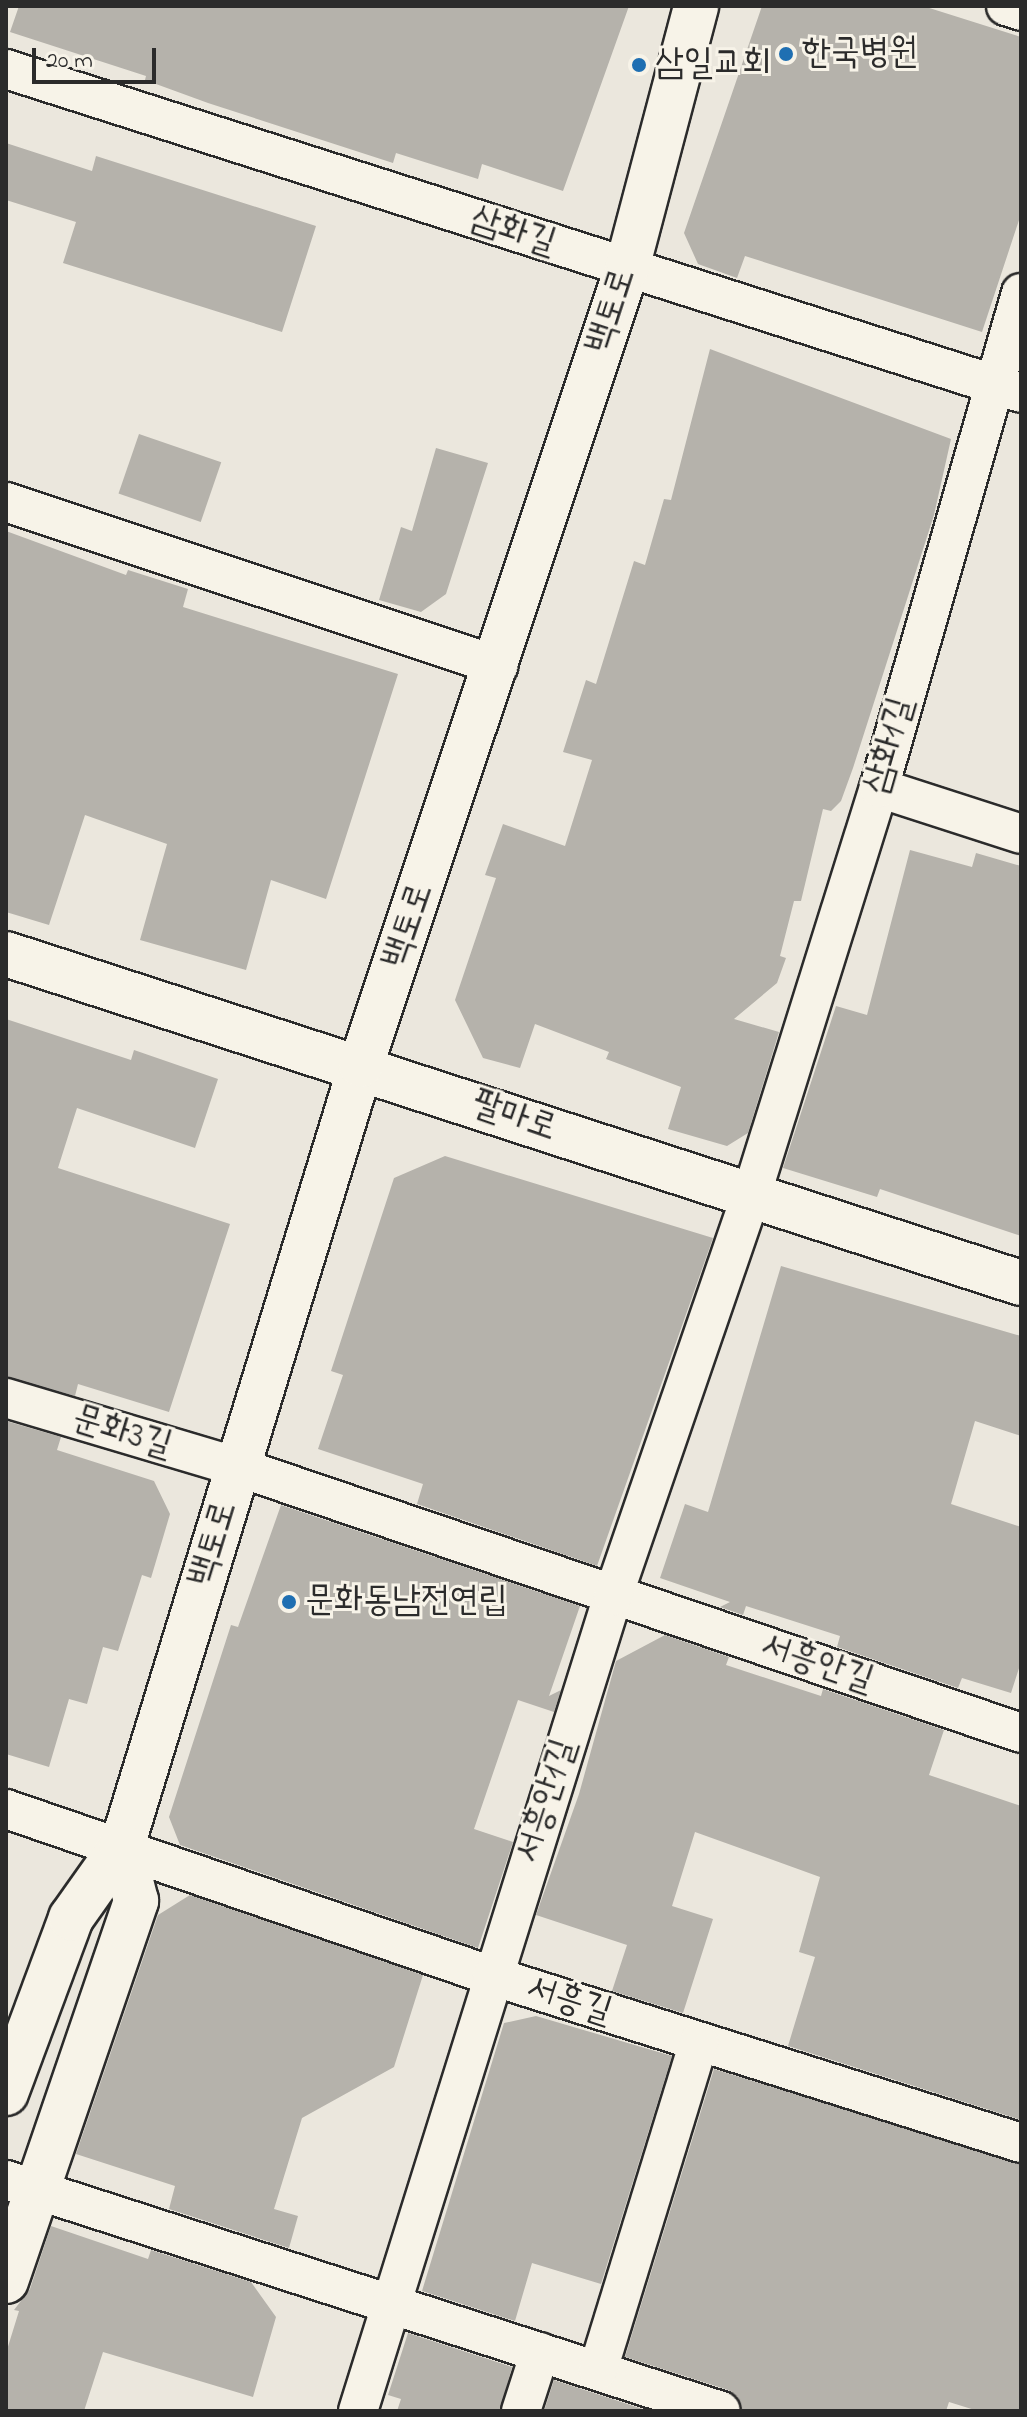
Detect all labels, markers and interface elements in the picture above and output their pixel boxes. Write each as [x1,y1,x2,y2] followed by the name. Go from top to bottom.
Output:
[36,32,160,82] scale bar
[802,32,918,76] place label: 한국병원
[655,43,771,87] place label: 삼일교회
[46,44,93,79] text: 20 m
[777,45,795,63] marker: 한국병원
[630,56,648,74] marker: 삼일교회
[465,198,561,266] street label: 삼화길
[578,263,646,359] street label: 백토로
[856,693,924,799] street label: 삼화1길
[374,878,444,974] street label: 백토로
[466,1082,562,1152] street label: 팔마로
[67,1397,177,1469] street label: 문화3길
[181,1496,247,1592] street label: 백토로
[305,1580,508,1624] place label: 문화동남전연립
[280,1593,298,1611] marker: 문화동남전연립
[755,1625,879,1703] street label: 서흥안길
[507,1734,587,1868] street label: 서흥안1길
[521,1967,617,2035] street label: 서흥길

